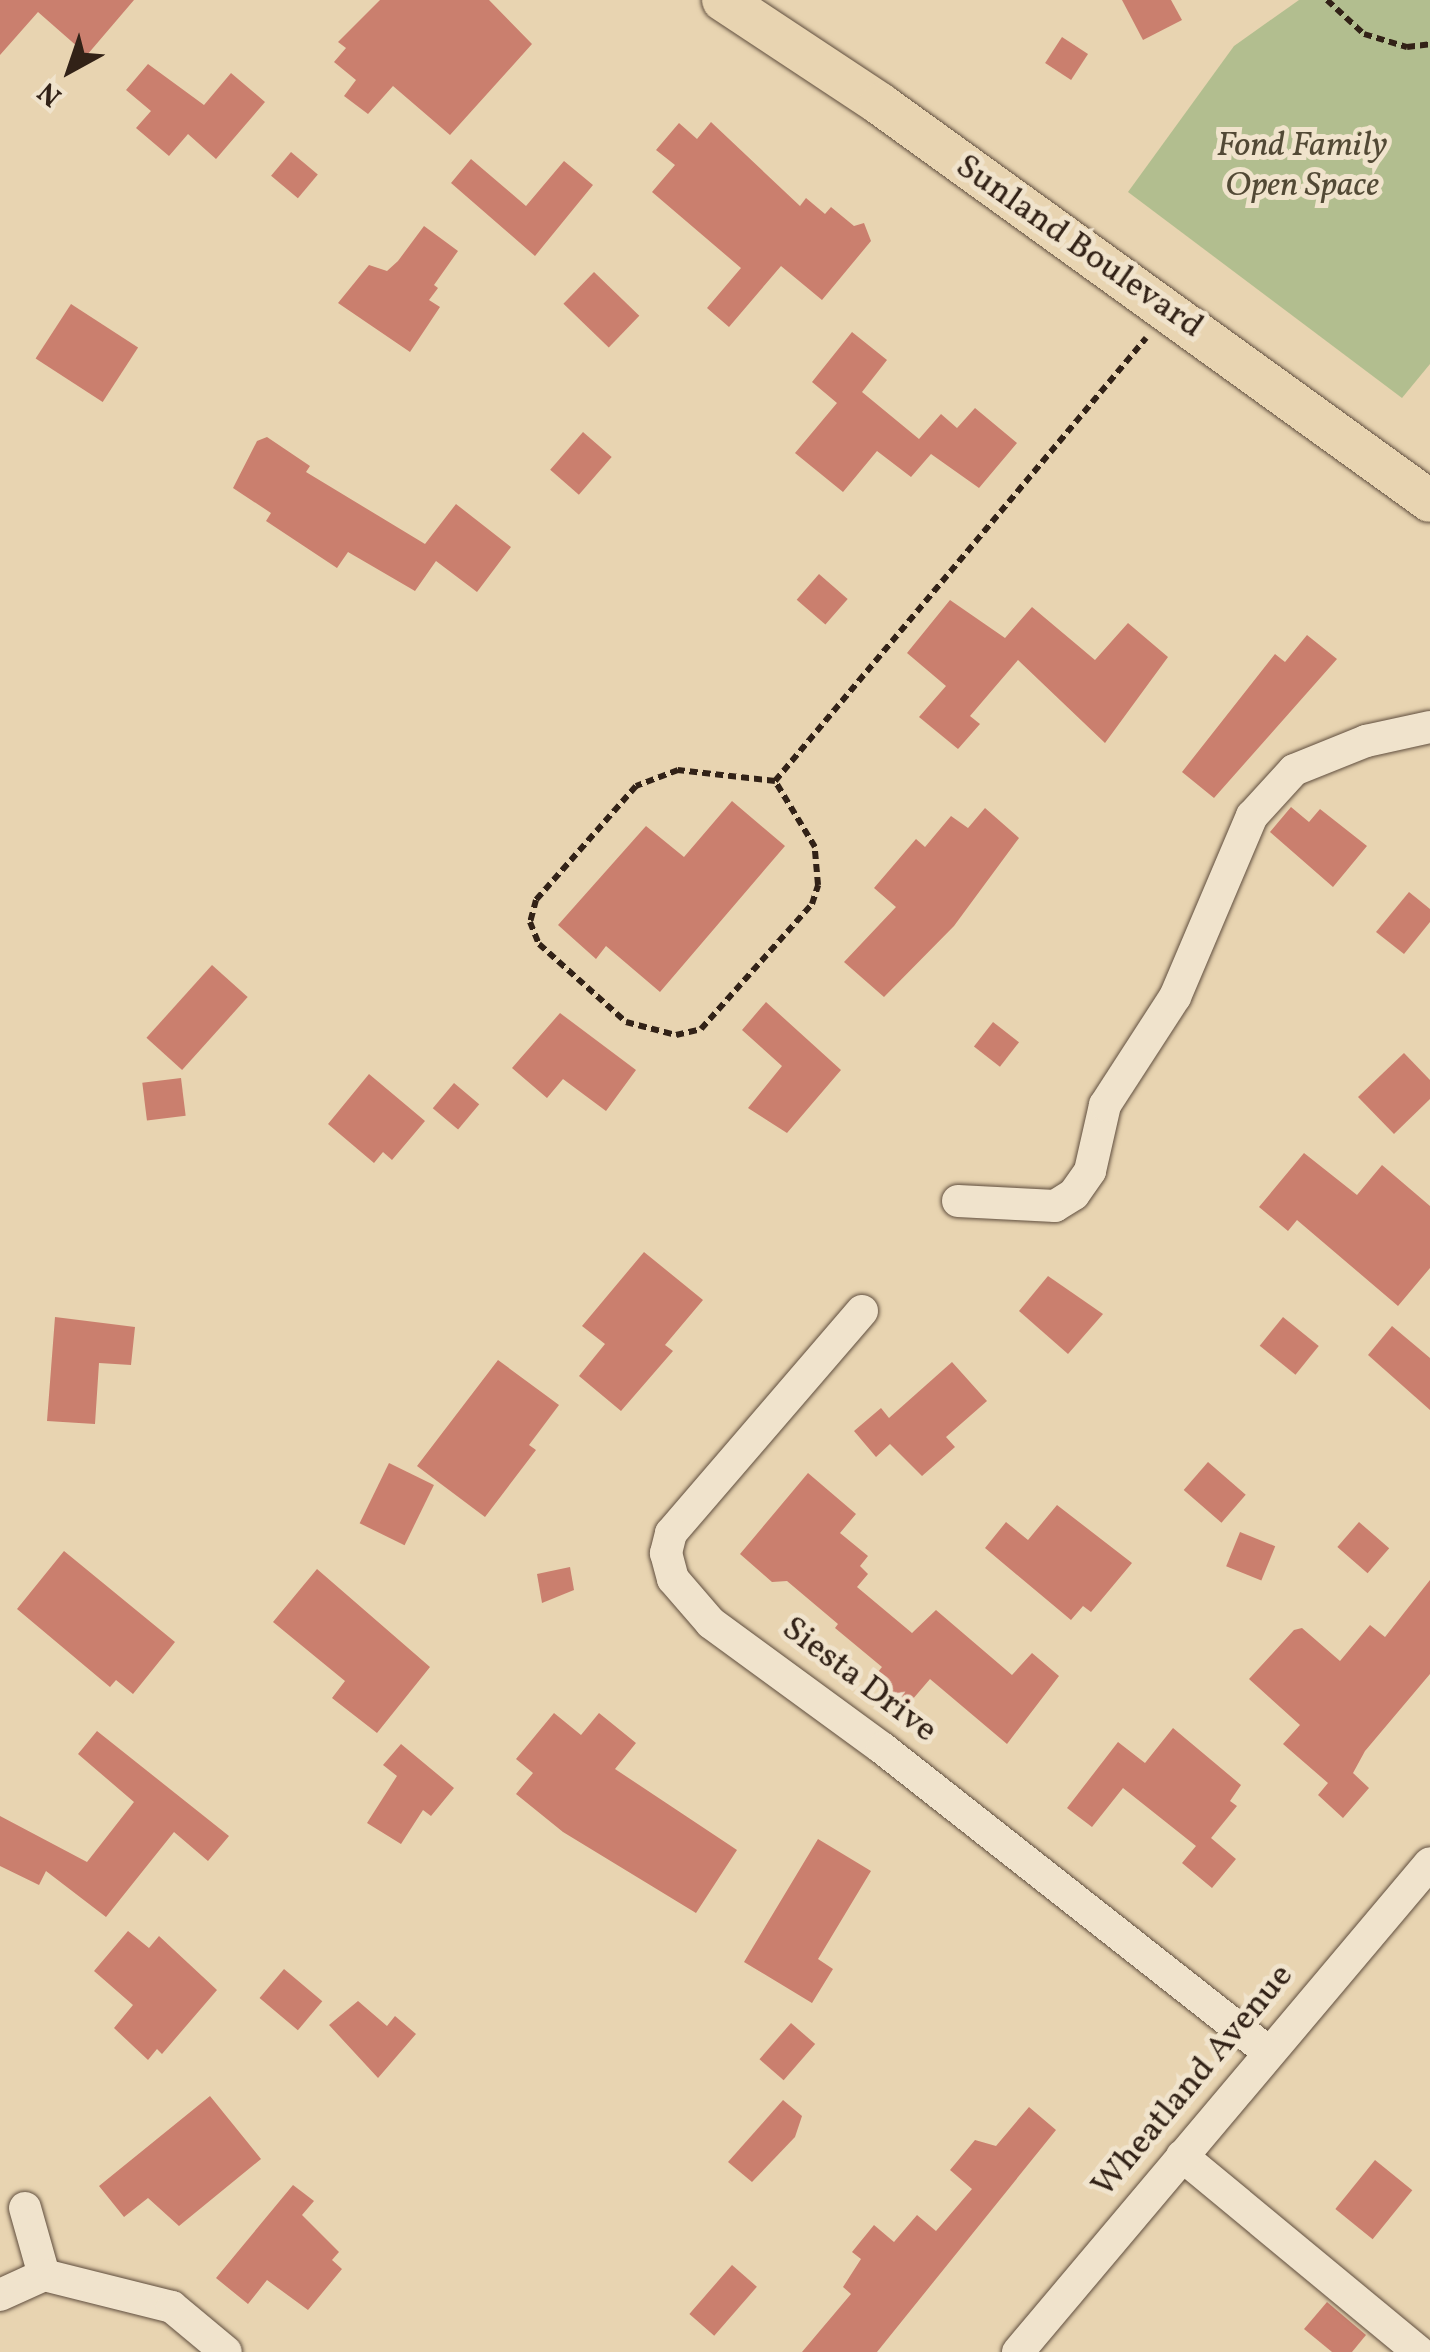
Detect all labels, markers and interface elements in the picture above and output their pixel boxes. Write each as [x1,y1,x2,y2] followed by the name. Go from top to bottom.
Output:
[20,20,120,120] north arrow
[30,72,71,115] text: N
[1216,125,1388,207] park label: Fond Family Open Space
[947,146,1211,348] street label: Sunland Boulevard
[773,1608,945,1752] street label: Siesta Drive
[1083,1956,1303,2206] street label: Wheatland Avenue

